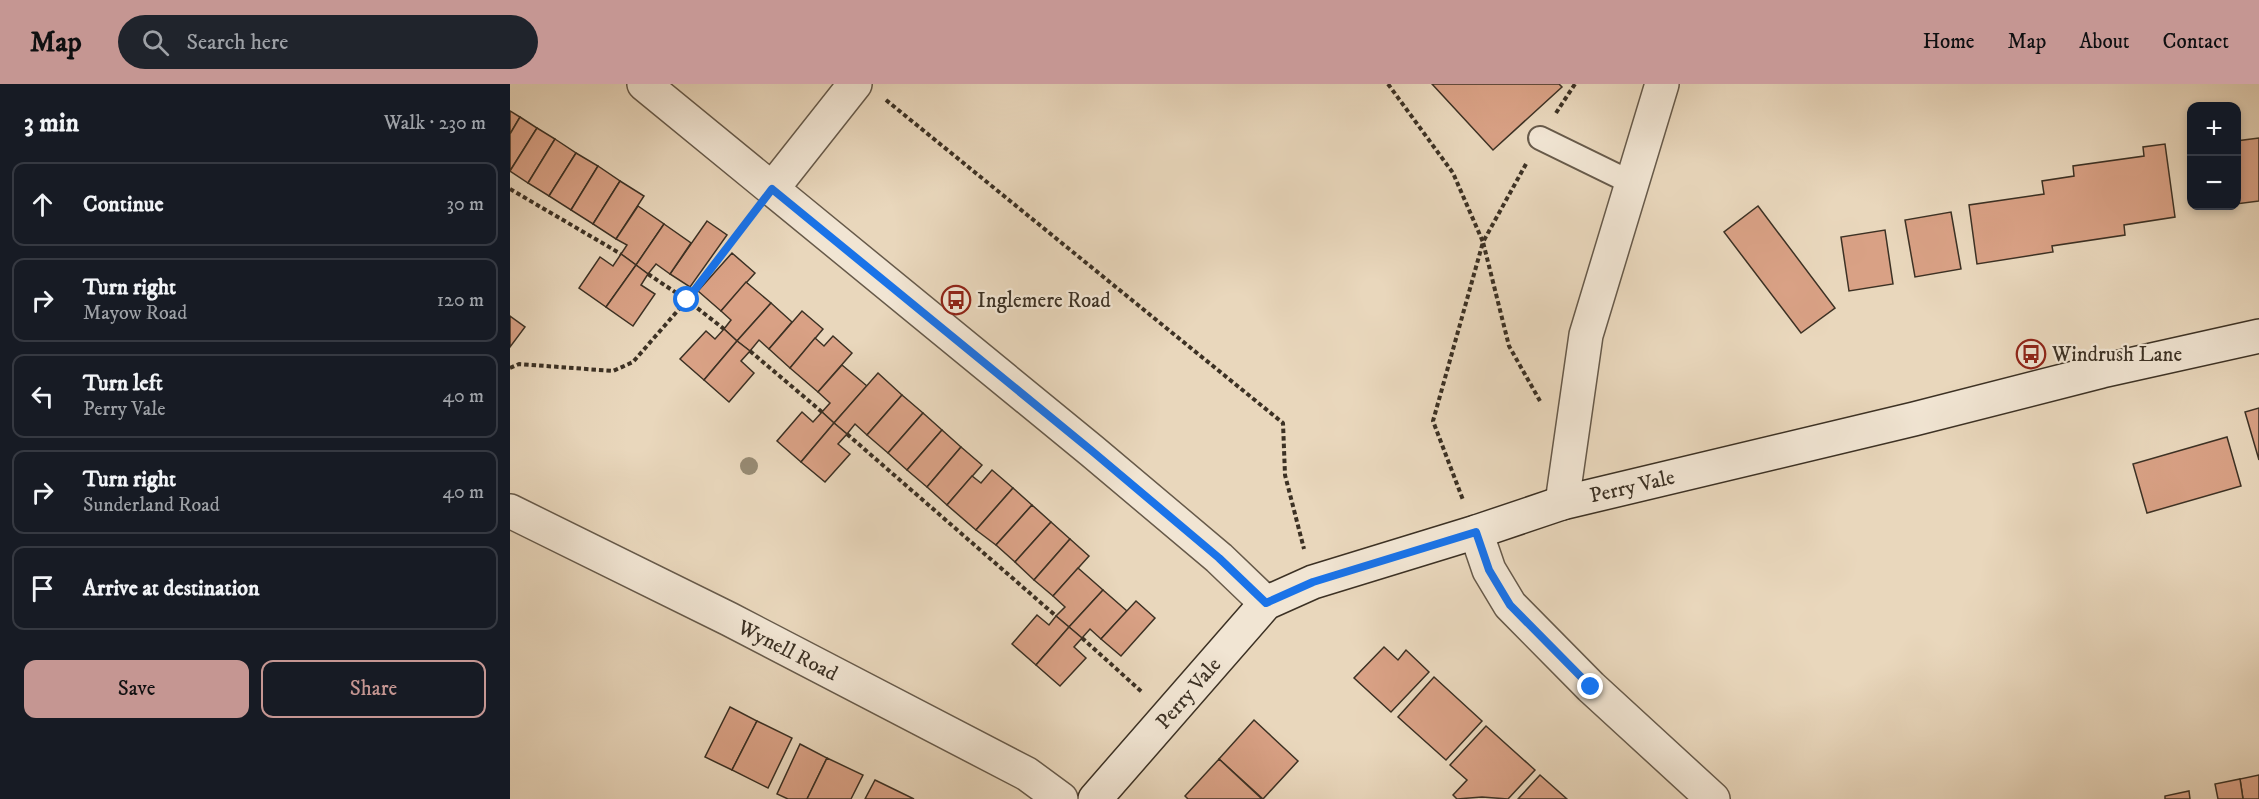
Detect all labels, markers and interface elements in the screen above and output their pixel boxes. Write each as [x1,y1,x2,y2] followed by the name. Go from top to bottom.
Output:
[118,15,538,69] search box
[30,25,82,60] text: Map
[139,26,172,59] icon: search
[187,29,288,56] text: Search here
[1923,29,1975,55] text: Home
[2008,29,2046,55] text: Map
[2079,29,2130,55] text: About
[2163,29,2229,55] text: Contact
[2187,102,2241,210] map controls
[2187,102,2241,156] button: +
[24,107,79,140] text: 3 min
[384,111,486,136] text: Walk · 230 m
[2187,156,2241,210] button: −
[26,188,59,221] icon: ahead
[83,191,164,218] text: Continue
[446,192,484,217] text: 30 m
[83,274,176,301] text: Turn right
[26,284,59,317] icon: right
[940,284,972,316] bus stop icon: Inglemere Road
[673,286,699,312] route start
[437,288,484,313] text: 120 m
[977,288,1111,314] place label: Inglemere Road
[83,301,187,326] text: Mayow Road
[2015,338,2047,370] bus stop icon: Windrush Lane
[2051,342,2182,368] place label: Windrush Lane
[83,370,163,397] text: Turn left
[26,380,59,413] icon: left
[442,384,484,409] text: 40 m
[83,397,165,422] text: Perry Vale
[1587,465,1678,509] street label: Perry Vale
[83,466,176,493] text: Turn right
[26,476,59,509] icon: right
[442,480,484,505] text: 40 m
[83,493,220,518] text: Sunderland Road
[26,572,59,605] icon: arrive
[83,575,260,602] text: Arrive at destination
[732,614,842,687] street label: Wynell Road
[1151,652,1227,735] street label: Perry Vale
[24,660,249,718] button: Save
[261,660,486,718] button: Share
[1577,673,1603,699] route end

